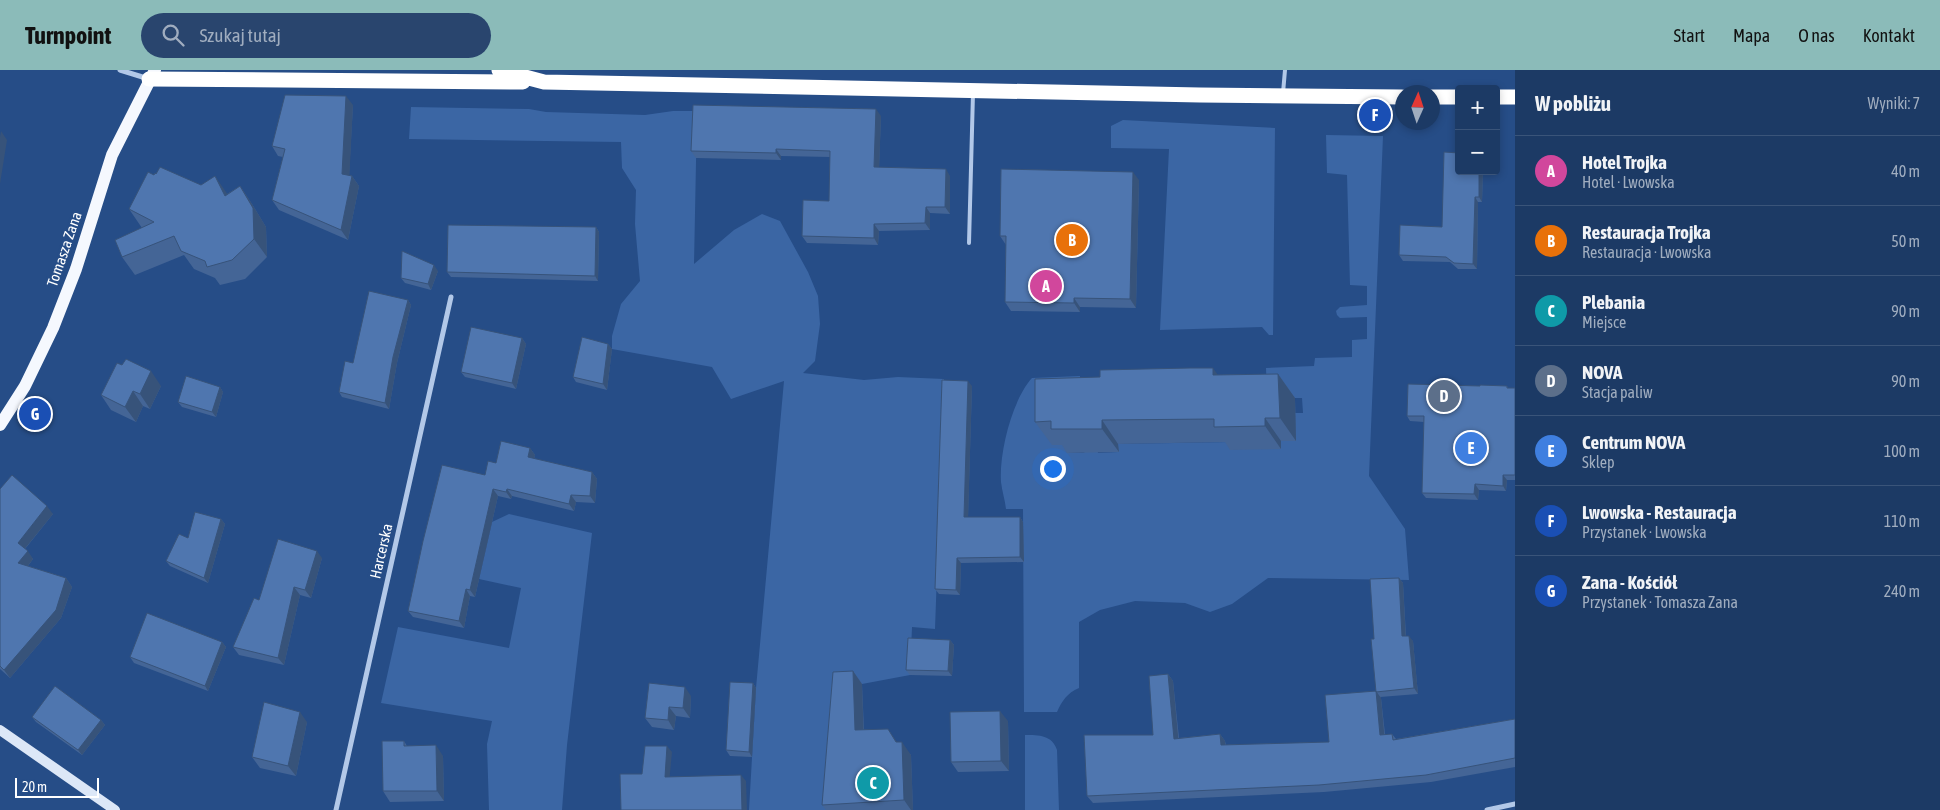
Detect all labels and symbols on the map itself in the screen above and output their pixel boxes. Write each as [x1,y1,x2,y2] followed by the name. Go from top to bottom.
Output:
[1395,85,1440,130] north arrow
[1359,96,1391,134] pin: F
[43,209,85,289] street label: Tomasza Zana
[1056,221,1088,259] pin: B
[1030,267,1062,305] pin: A
[1428,377,1460,415] pin: D
[19,395,51,433] pin: G
[1455,429,1487,467] pin: E
[1040,456,1066,482] your location
[366,522,396,580] street label: Harcerska
[857,764,889,802] pin: C
[15,775,99,798] scale bar

